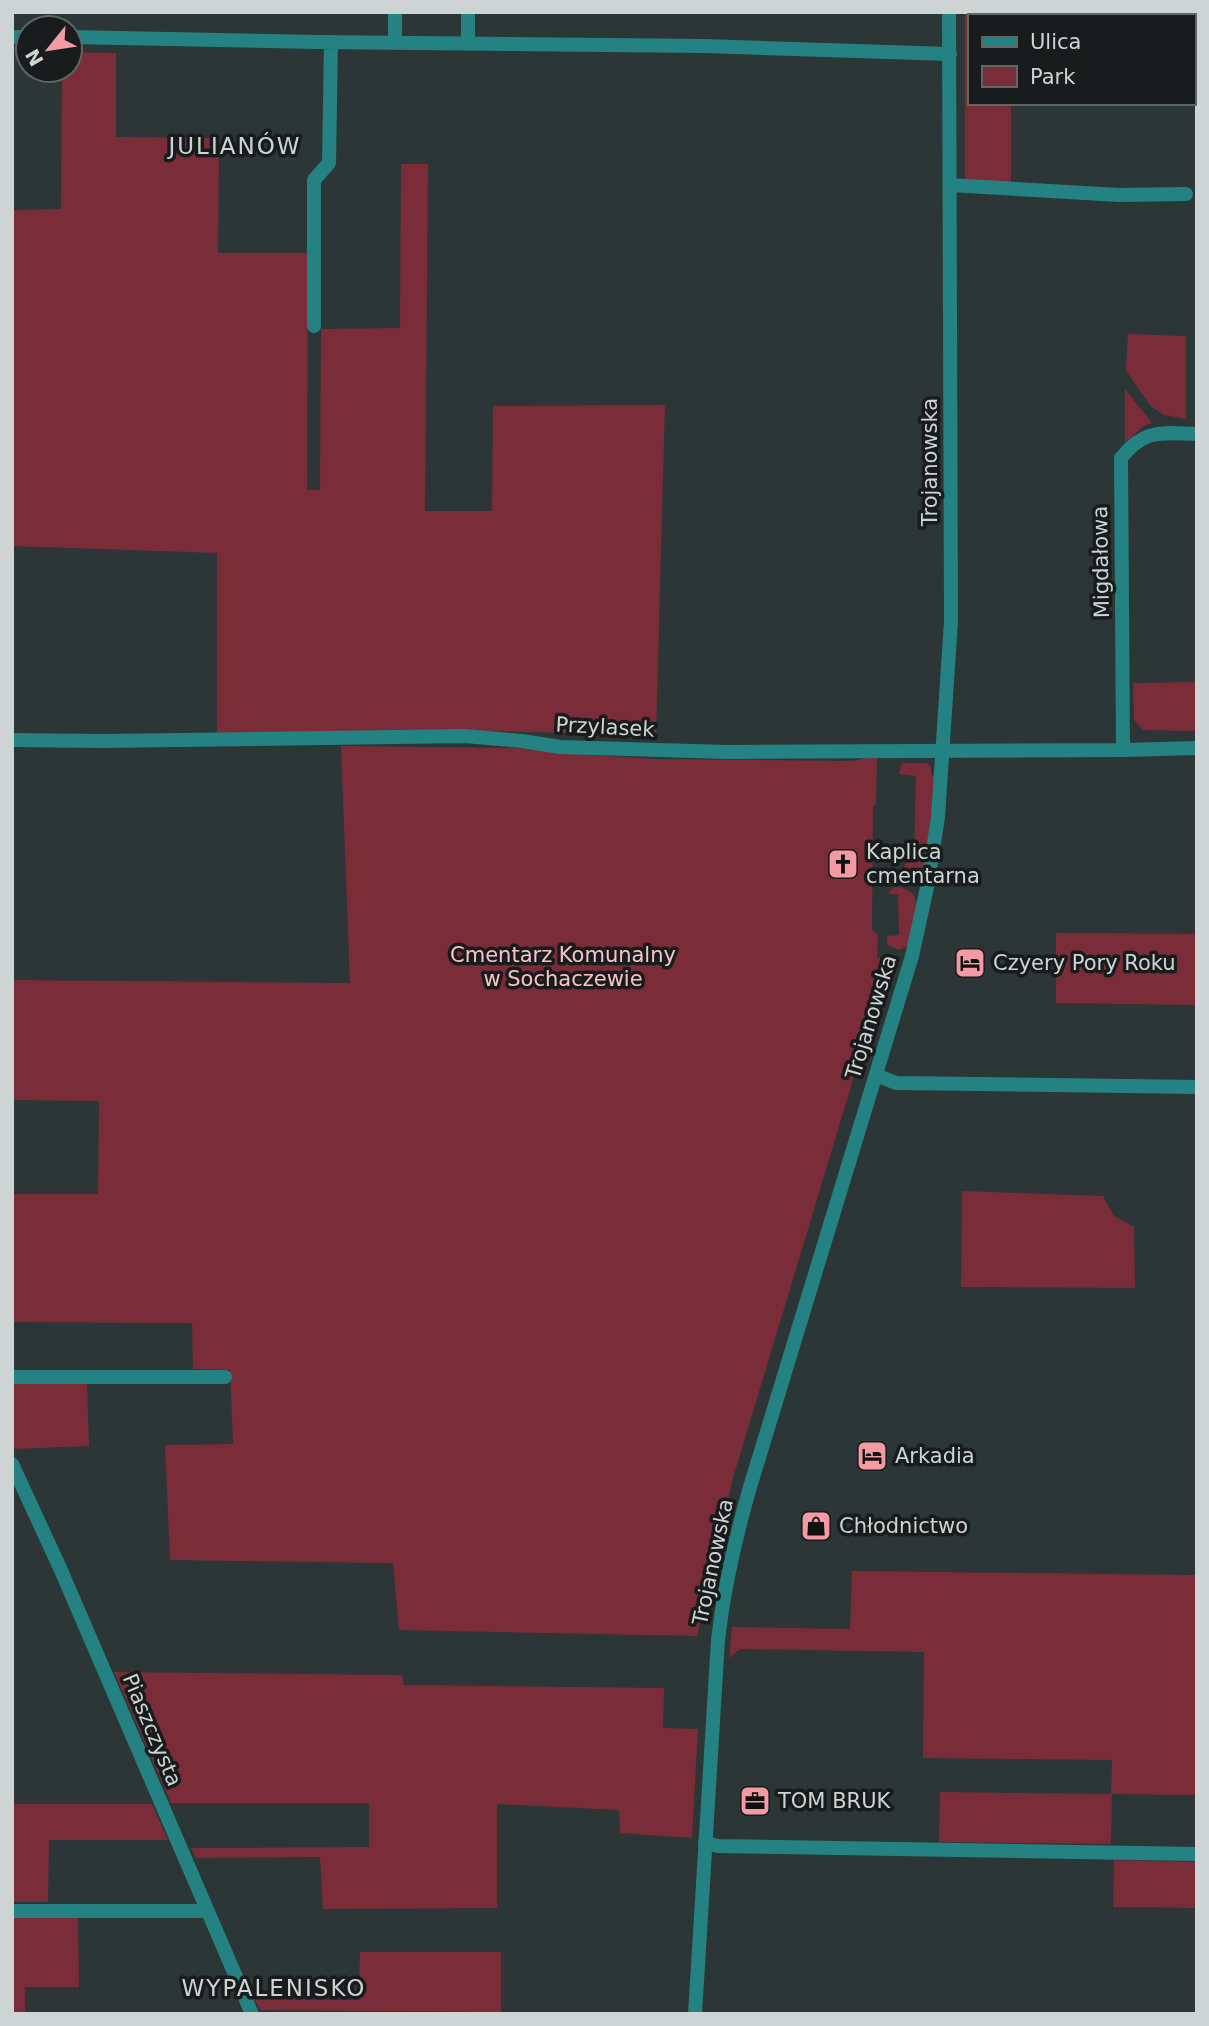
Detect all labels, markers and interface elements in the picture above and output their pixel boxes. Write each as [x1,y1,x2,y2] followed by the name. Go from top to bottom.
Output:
[14,14,84,84] north arrow
[968,14,1195,105] legend
[1030,30,1081,54] text: Ulica
[21,45,48,70] text: N
[1030,65,1076,89] text: Park
[167,132,302,159] district label: JULIANÓW
[918,398,942,527] street label: Trojanowska
[1088,506,1114,618] street label: Migdałowa
[555,712,656,742] street label: Przylasek
[866,840,980,888] place label: Kaplica cmentarna
[826,847,860,881] church icon: Kaplica cmentarna
[450,943,676,991] park label: Cmentarz Komunalny w Sochaczewie
[953,946,987,980] hotel icon: Czyery Pory Roku
[993,951,1176,975] place label: Czyery Pory Roku
[840,952,901,1083] street label: Trojanowska
[855,1439,889,1473] hotel icon: Arkadia
[895,1444,975,1468] place label: Arkadia
[688,1497,738,1628] street label: Trojanowska
[799,1509,833,1543] shop icon: Chłodnictwo
[839,1514,968,1538] place label: Chłodnictwo
[118,1670,186,1790] street label: Piaszczysta
[738,1784,772,1818] office icon: TOM BRUK
[777,1789,892,1813] place label: TOM BRUK
[182,1975,366,2001] district label: WYPALENISKO

